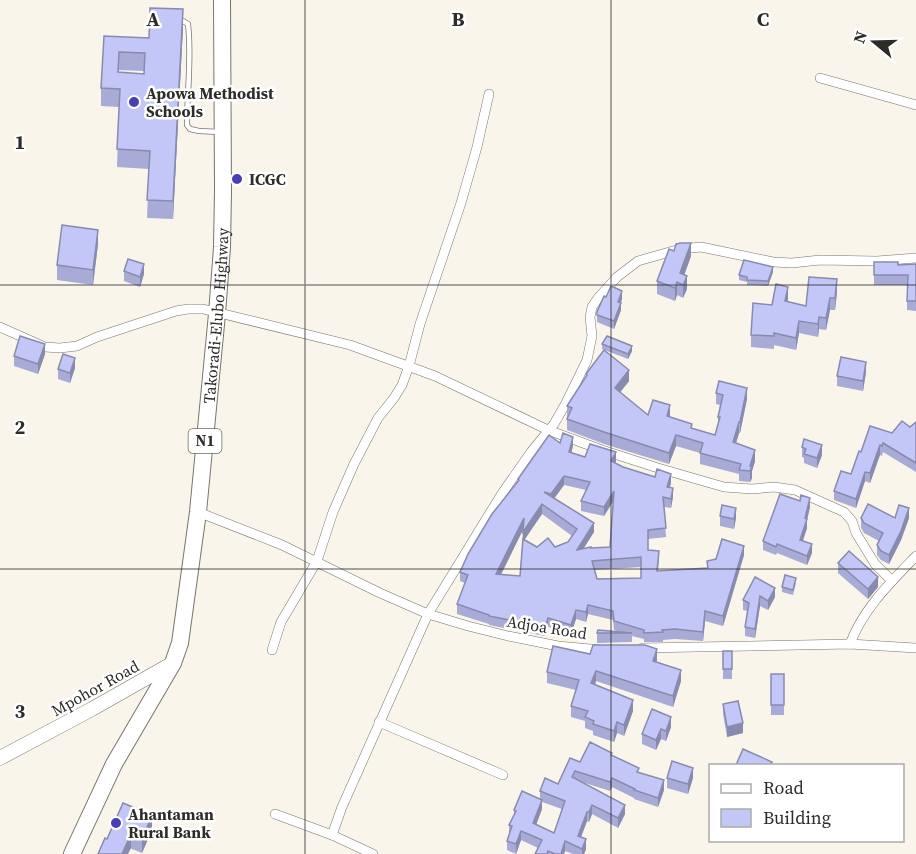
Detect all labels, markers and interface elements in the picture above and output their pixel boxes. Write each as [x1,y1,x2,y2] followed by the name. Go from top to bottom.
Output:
[146,5,160,33] text: A
[451,5,465,33] text: B
[757,5,769,33] text: C
[844,12,904,72] north arrow
[848,28,872,46] text: N
[146,82,274,122] place label: Apowa Methodist Schools
[127,95,141,109] marker: Apowa Methodist Schools
[15,128,25,156] text: 1
[249,168,286,190] place label: ICGC
[230,172,244,186] marker: ICGC
[197,227,233,404] street label: Takoradi-Elubo Highway
[15,413,26,441] text: 2
[188,429,222,453] road number: N1
[505,610,589,644] street label: Adjoa Road
[47,655,143,721] street label: Mpohor Road
[15,697,26,725] text: 3
[709,764,904,842] legend
[763,775,804,800] text: Road
[128,803,214,843] place label: Ahantaman Rural Bank
[763,805,831,830] text: Building
[109,816,123,830] marker: Ahantaman Rural Bank

